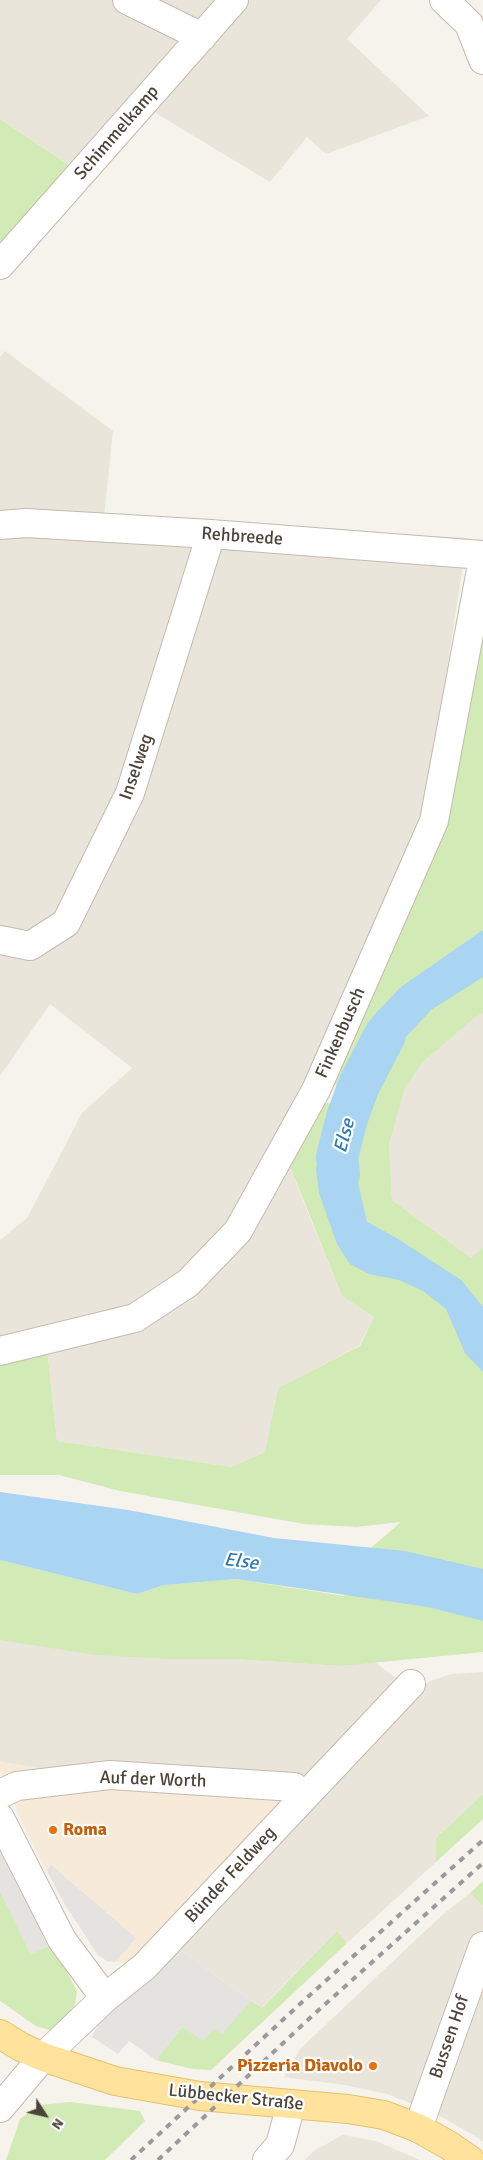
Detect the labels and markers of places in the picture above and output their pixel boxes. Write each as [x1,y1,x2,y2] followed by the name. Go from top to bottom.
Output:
[63,1819,107,1841] place label: Roma
[47,1824,59,1836] marker: Roma
[237,2055,363,2077] place label: Pizzeria Diavolo
[367,2060,379,2072] marker: Pizzeria Diavolo

